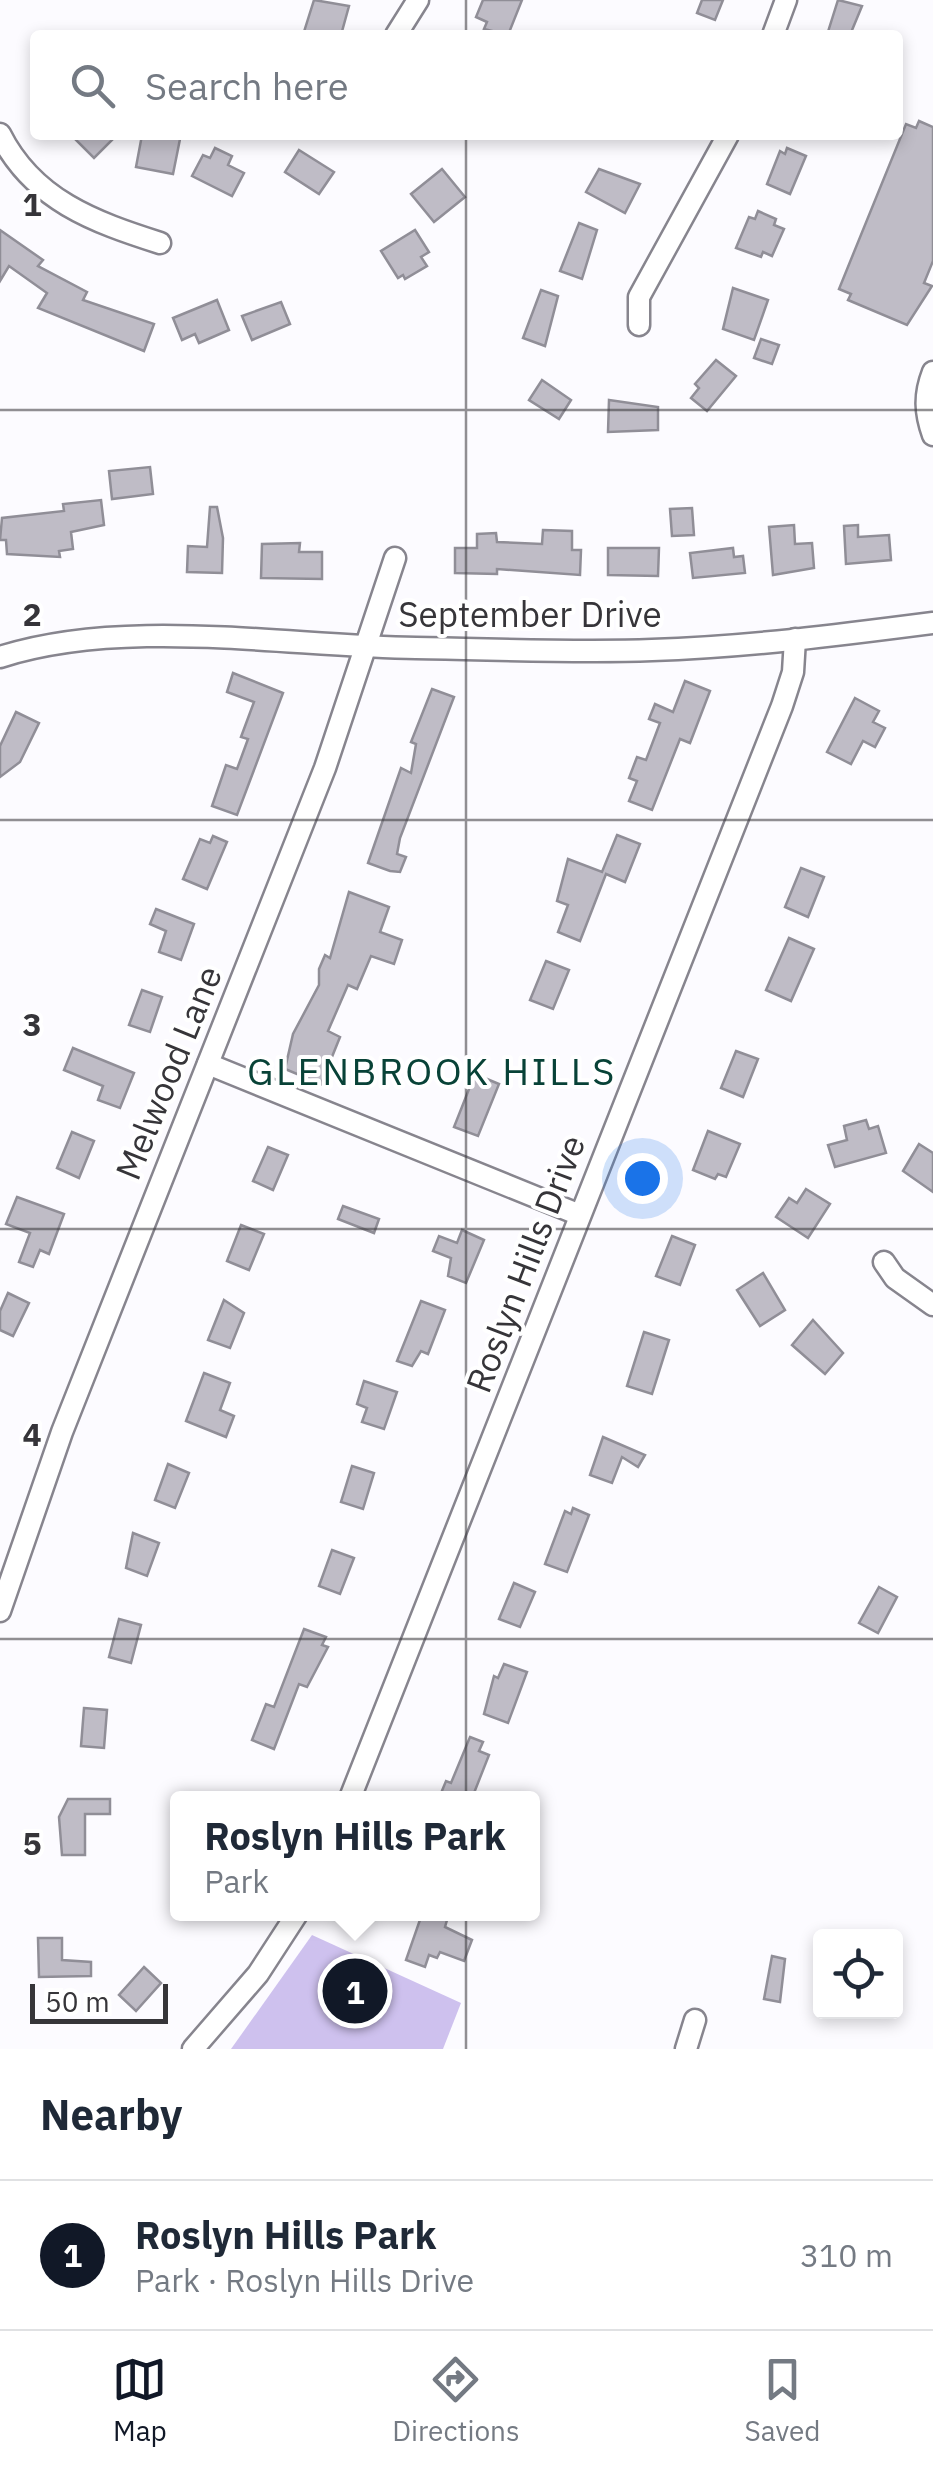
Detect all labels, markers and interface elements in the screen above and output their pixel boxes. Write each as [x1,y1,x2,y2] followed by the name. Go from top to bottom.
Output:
[30,30,903,140] search box
[65,58,120,113] icon: search
[145,61,349,110] text: Search here
[22,183,42,225] text: 1
[398,591,662,637] street label: September Drive
[22,593,42,635] text: 2
[104,959,232,1186] street label: Melwood Lane
[22,1003,42,1045] text: 3
[247,1046,617,1095] district label: GLENBROOK HILLS
[455,1128,595,1399] street label: Roslyn Hills Drive
[617,1153,668,1204] your location
[22,1413,42,1455] text: 4
[170,1791,540,1921] popup
[204,1811,506,1860] text: Roslyn Hills Park
[22,1822,42,1864] text: 5
[204,1860,269,1902] text: Park
[813,1929,903,2019] map controls
[813,1929,903,2019] button: locate
[322,1954,388,2028] pin: 1
[30,1979,168,2024] scale bar
[45,1983,110,2020] text: 50 m
[40,2087,182,2142] text: Nearby
[135,2210,436,2259] text: Roslyn Hills Park
[63,2234,82,2276] text: 1
[800,2234,893,2276] text: 310 m
[135,2259,474,2301] text: Park · Roslyn Hills Drive
[112,2352,167,2449] tab: Map
[392,2352,520,2449] tab: Directions
[744,2352,821,2449] tab: Saved

